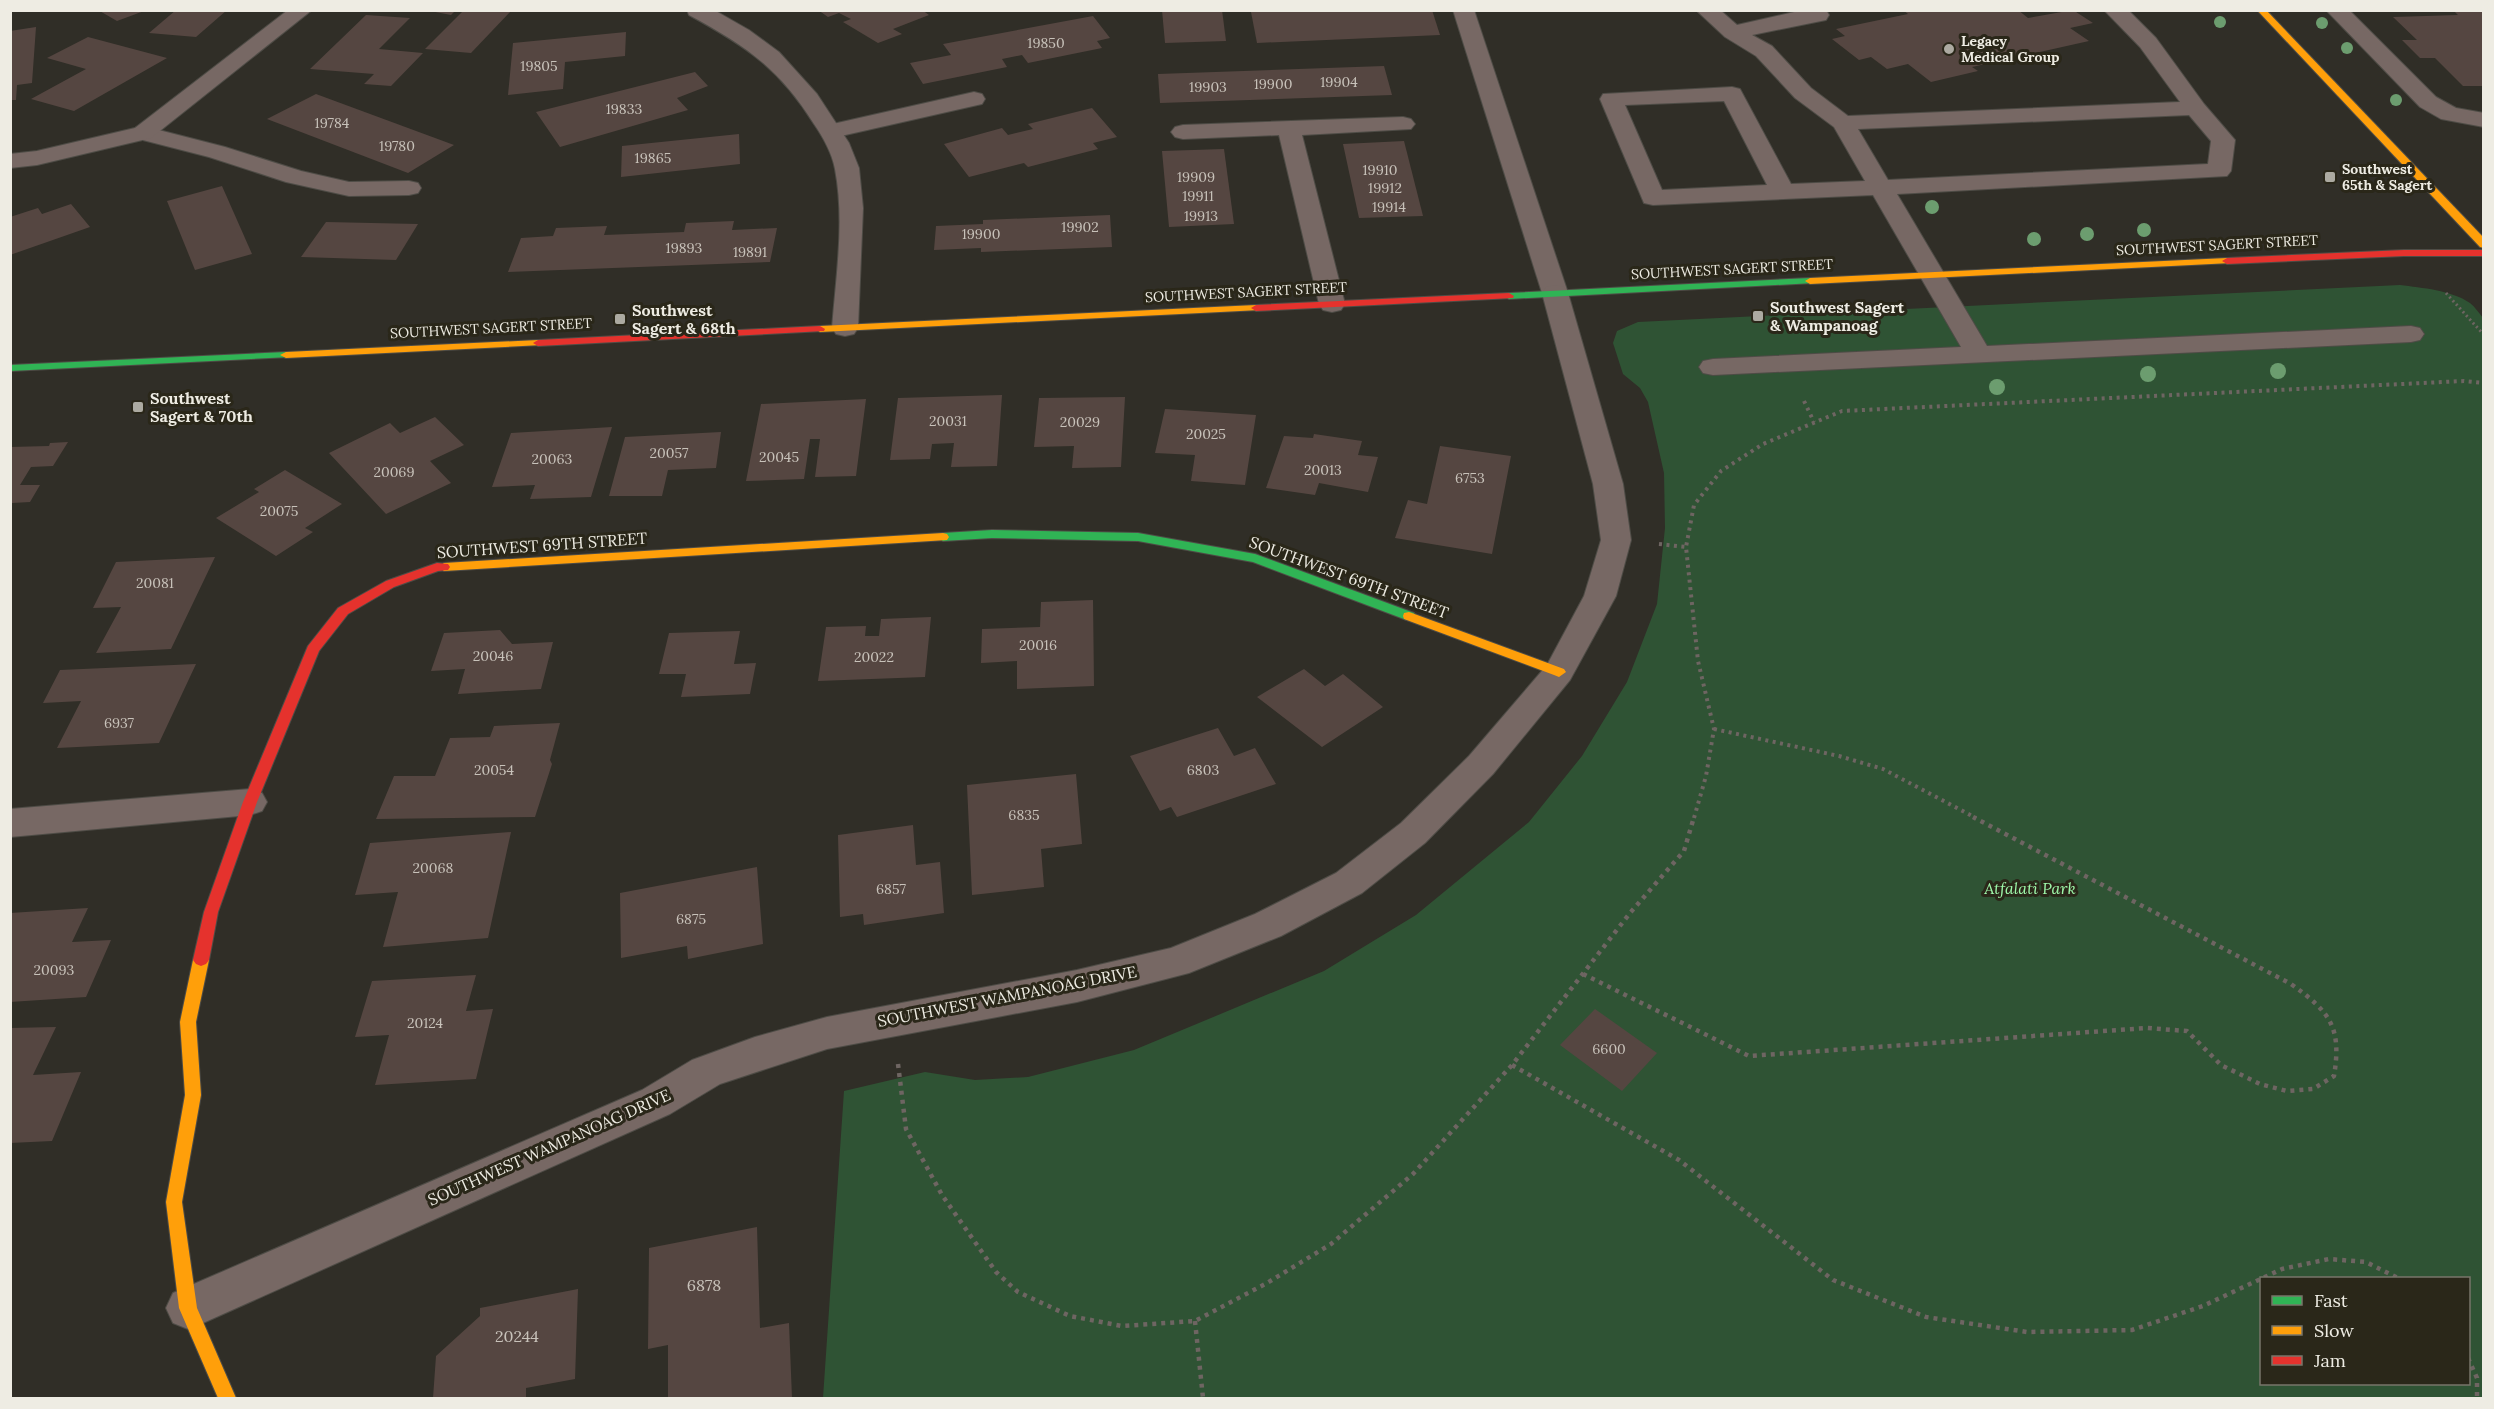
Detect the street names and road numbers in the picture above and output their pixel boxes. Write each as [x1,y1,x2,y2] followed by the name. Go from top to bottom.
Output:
[2116,231,2318,259] street label: SOUTHWEST SAGERT STREET
[1631,255,1833,283] street label: SOUTHWEST SAGERT STREET
[1145,278,1347,306] street label: SOUTHWEST SAGERT STREET
[390,314,592,342] street label: SOUTHWEST SAGERT STREET
[436,528,648,562] street label: SOUTHWEST 69TH STREET
[1247,532,1451,622] street label: SOUTHWEST 69TH STREET
[876,961,1138,1031] street label: SOUTHWEST WAMPANOAG DRIVE
[425,1084,673,1210] street label: SOUTHWEST WAMPANOAG DRIVE

